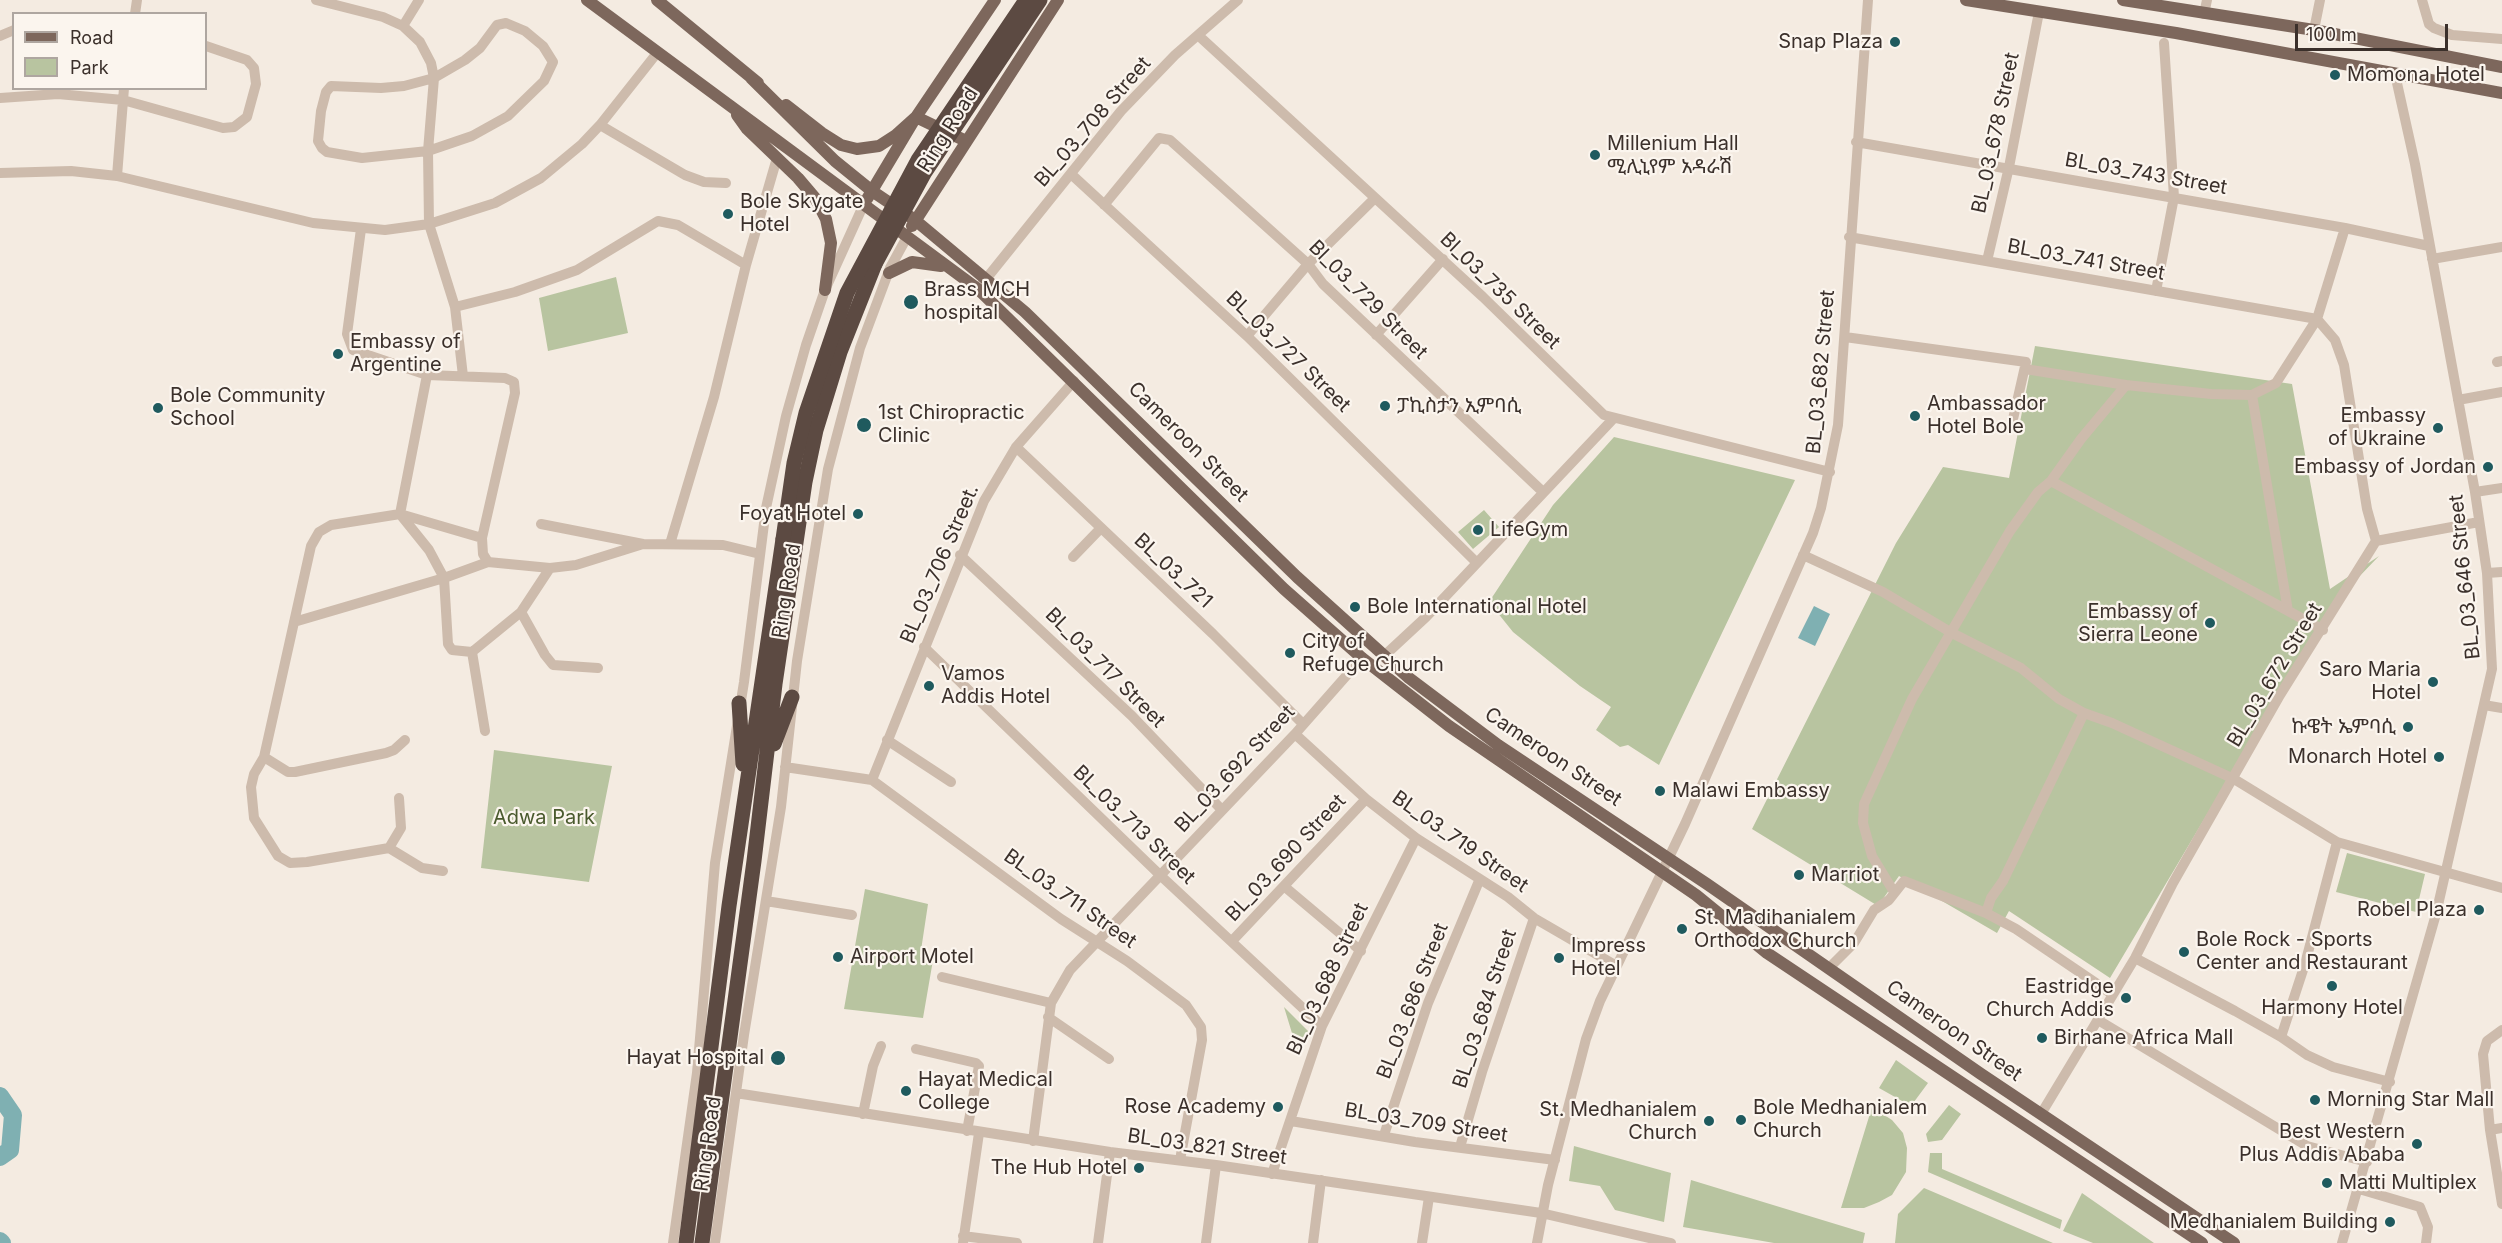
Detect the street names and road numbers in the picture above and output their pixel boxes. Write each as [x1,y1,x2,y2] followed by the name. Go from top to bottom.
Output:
[1967,50,2025,216] street label: BL_03_678 Street
[1030,52,1156,192] street label: BL_03_708 Street
[912,83,984,177] street label: Ring Road
[2063,148,2229,200] street label: BL_03_743 Street
[1435,228,1565,354] street label: Bl_03_735 Street
[2005,234,2167,286] street label: BL_03_741 Street
[1304,236,1432,364] street label: Bl_03_729 Street
[1221,287,1355,417] street label: BL_03_727 Street
[1802,289,1840,455] street label: BL_03_682 Street
[1123,377,1253,507] street label: Cameroon Street
[896,481,984,647] street label: BL_03_706 Street.
[2444,493,2486,661] street label: BL_03_646 Street
[1129,529,1217,613] street label: BL_03_721
[768,542,806,640] street label: Ring Road
[2223,599,2327,751] street label: BL_03_672 Street
[1040,603,1170,733] street label: BL_03_717 Street
[1170,701,1300,837] street label: BL_03_692 Street
[1480,702,1626,812] street label: Cameroon Street
[1068,761,1200,889] street label: BL_03_713 Street
[1387,786,1533,898] street label: BL_03_719 Street
[1221,789,1351,927] street label: BL_03_690 Street
[999,844,1141,954] street label: BL_03_711 Street
[1282,899,1374,1059] street label: BL_03_688 Street
[1372,920,1454,1082] street label: BL_03_686 Street
[1448,927,1522,1091] street label: BL_03_684 Street
[1882,975,2026,1087] street label: Cameroon Street
[689,1095,727,1193] street label: Ring Road
[1343,1098,1509,1148] street label: BL_03_709 Street
[1126,1124,1288,1170] street label: BL_03_821 Street

